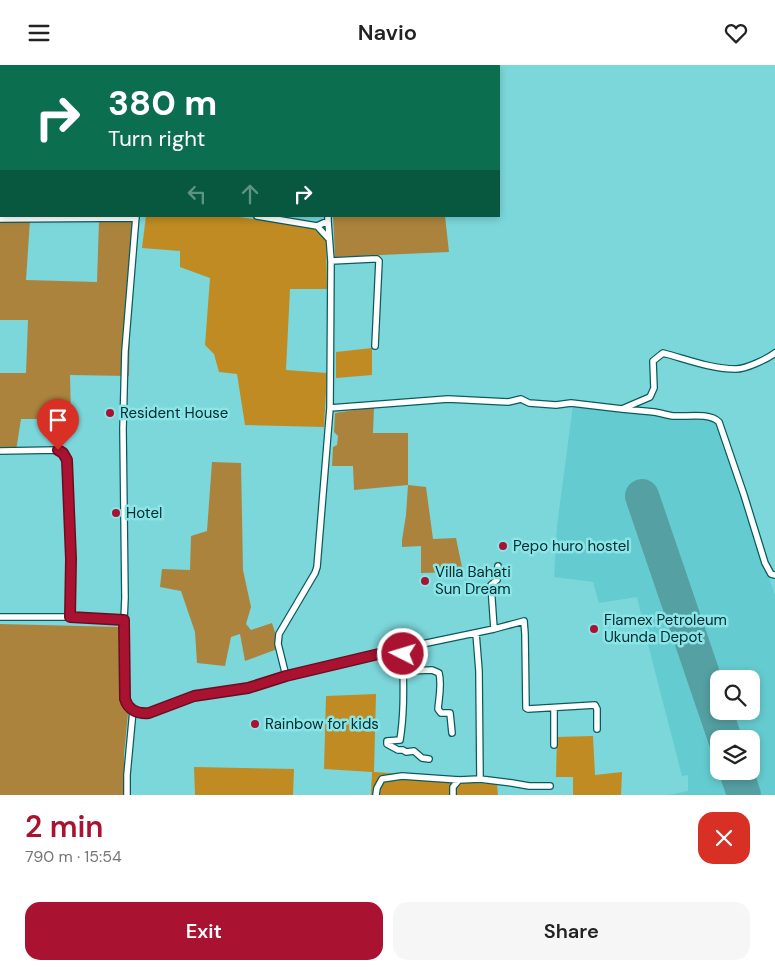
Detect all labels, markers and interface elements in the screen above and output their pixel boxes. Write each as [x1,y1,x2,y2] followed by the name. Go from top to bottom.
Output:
[358,18,417,47] text: Navio
[25,19,53,47] icon: menu
[722,19,750,47] icon: heart
[108,80,217,126] text: 380 m
[25,85,90,150] icon: right
[108,124,205,153] text: Turn right
[183,180,211,208] icon: left
[236,180,264,208] icon: ahead
[289,180,317,208] icon: right
[37,399,79,450] pin
[120,403,228,423] place label: Resident House
[44,406,72,434] icon: arrive
[104,407,116,419] marker: Resident House
[126,503,162,523] place label: Hotel
[110,507,122,519] marker: Hotel
[513,536,630,556] place label: Pepo huro hostel
[497,540,509,552] marker: Pepo huro hostel
[435,562,511,599] place label: Villa Bahati Sun Dream
[419,575,431,587] marker: Villa Bahati Sun Dream
[604,610,727,647] place label: Flamex Petroleum Ukunda Depot
[588,623,600,635] marker: Flamex Petroleum Ukunda Depot
[376,627,428,679] position arrow
[710,670,760,780] map controls
[710,670,760,720] button: search
[265,714,379,734] place label: Rainbow for kids
[249,718,261,730] marker: Rainbow for kids
[710,730,760,780] button: layers
[25,807,103,846] text: 2 min
[698,812,750,864] button: close
[25,846,122,867] text: 790 m · 15:54
[25,902,383,960] button: Exit
[393,902,750,960] button: Share

